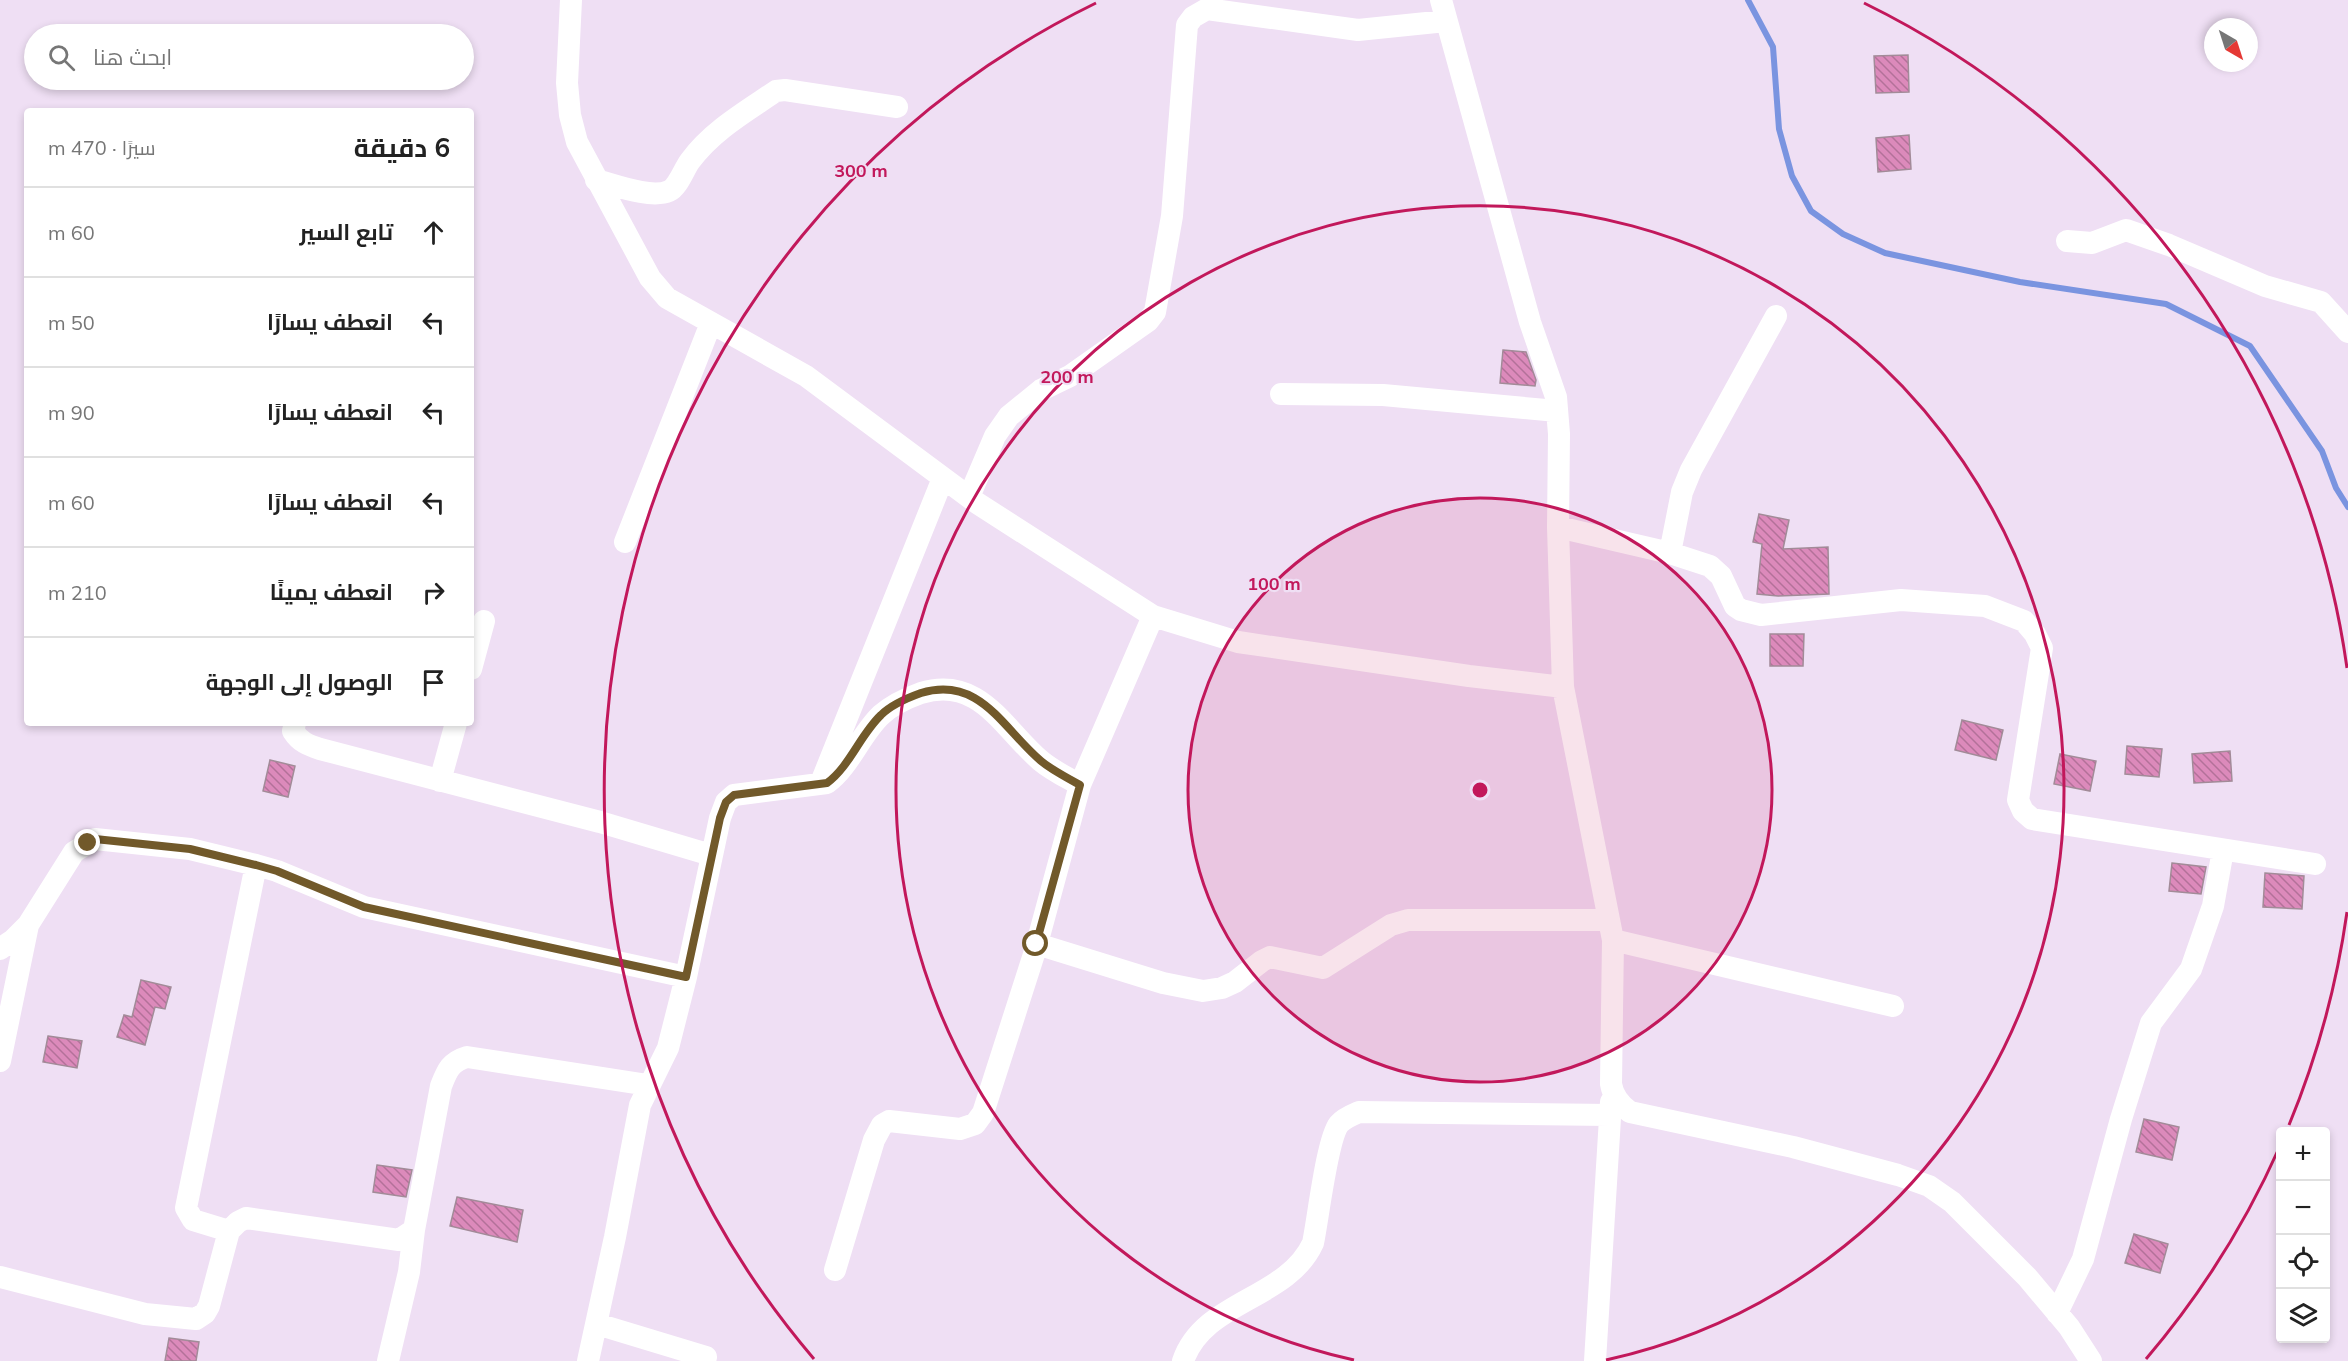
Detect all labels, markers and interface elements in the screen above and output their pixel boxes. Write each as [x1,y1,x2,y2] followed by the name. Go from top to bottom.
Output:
[2204,18,2258,72] north arrow
[24,24,474,90] search box
[45,41,78,74] icon: search
[93,43,172,71] text: ابحث هنا
[354,131,450,164] text: 6 دقيقة
[48,135,156,160] text: سيرًا · 470 m
[834,159,888,182] text: 300 m
[417,216,450,249] icon: ahead
[299,218,393,246] text: تابع السير
[48,220,95,245] text: 60 m
[417,306,450,339] icon: left
[267,308,393,336] text: انعطف يسارًا
[48,310,95,335] text: 50 m
[1040,365,1094,388] text: 200 m
[417,396,450,429] icon: left
[267,398,393,426] text: انعطف يسارًا
[48,400,95,425] text: 90 m
[417,486,450,519] icon: left
[267,488,393,516] text: انعطف يسارًا
[48,490,95,515] text: 60 m
[1247,572,1301,595] text: 100 m
[417,576,450,609] icon: right
[270,578,393,606] text: انعطف يمينًا
[48,580,107,605] text: 210 m
[417,666,450,699] icon: arrive
[206,668,393,696] text: الوصول إلى الوجهة
[1470,780,1490,800] centre of rings
[74,829,100,855] route end
[1022,930,1048,956] route start
[2276,1127,2330,1343] map controls
[2276,1127,2330,1181] button: +
[2276,1181,2330,1235] button: −
[2276,1235,2330,1289] button: locate
[2276,1289,2330,1343] button: layers

